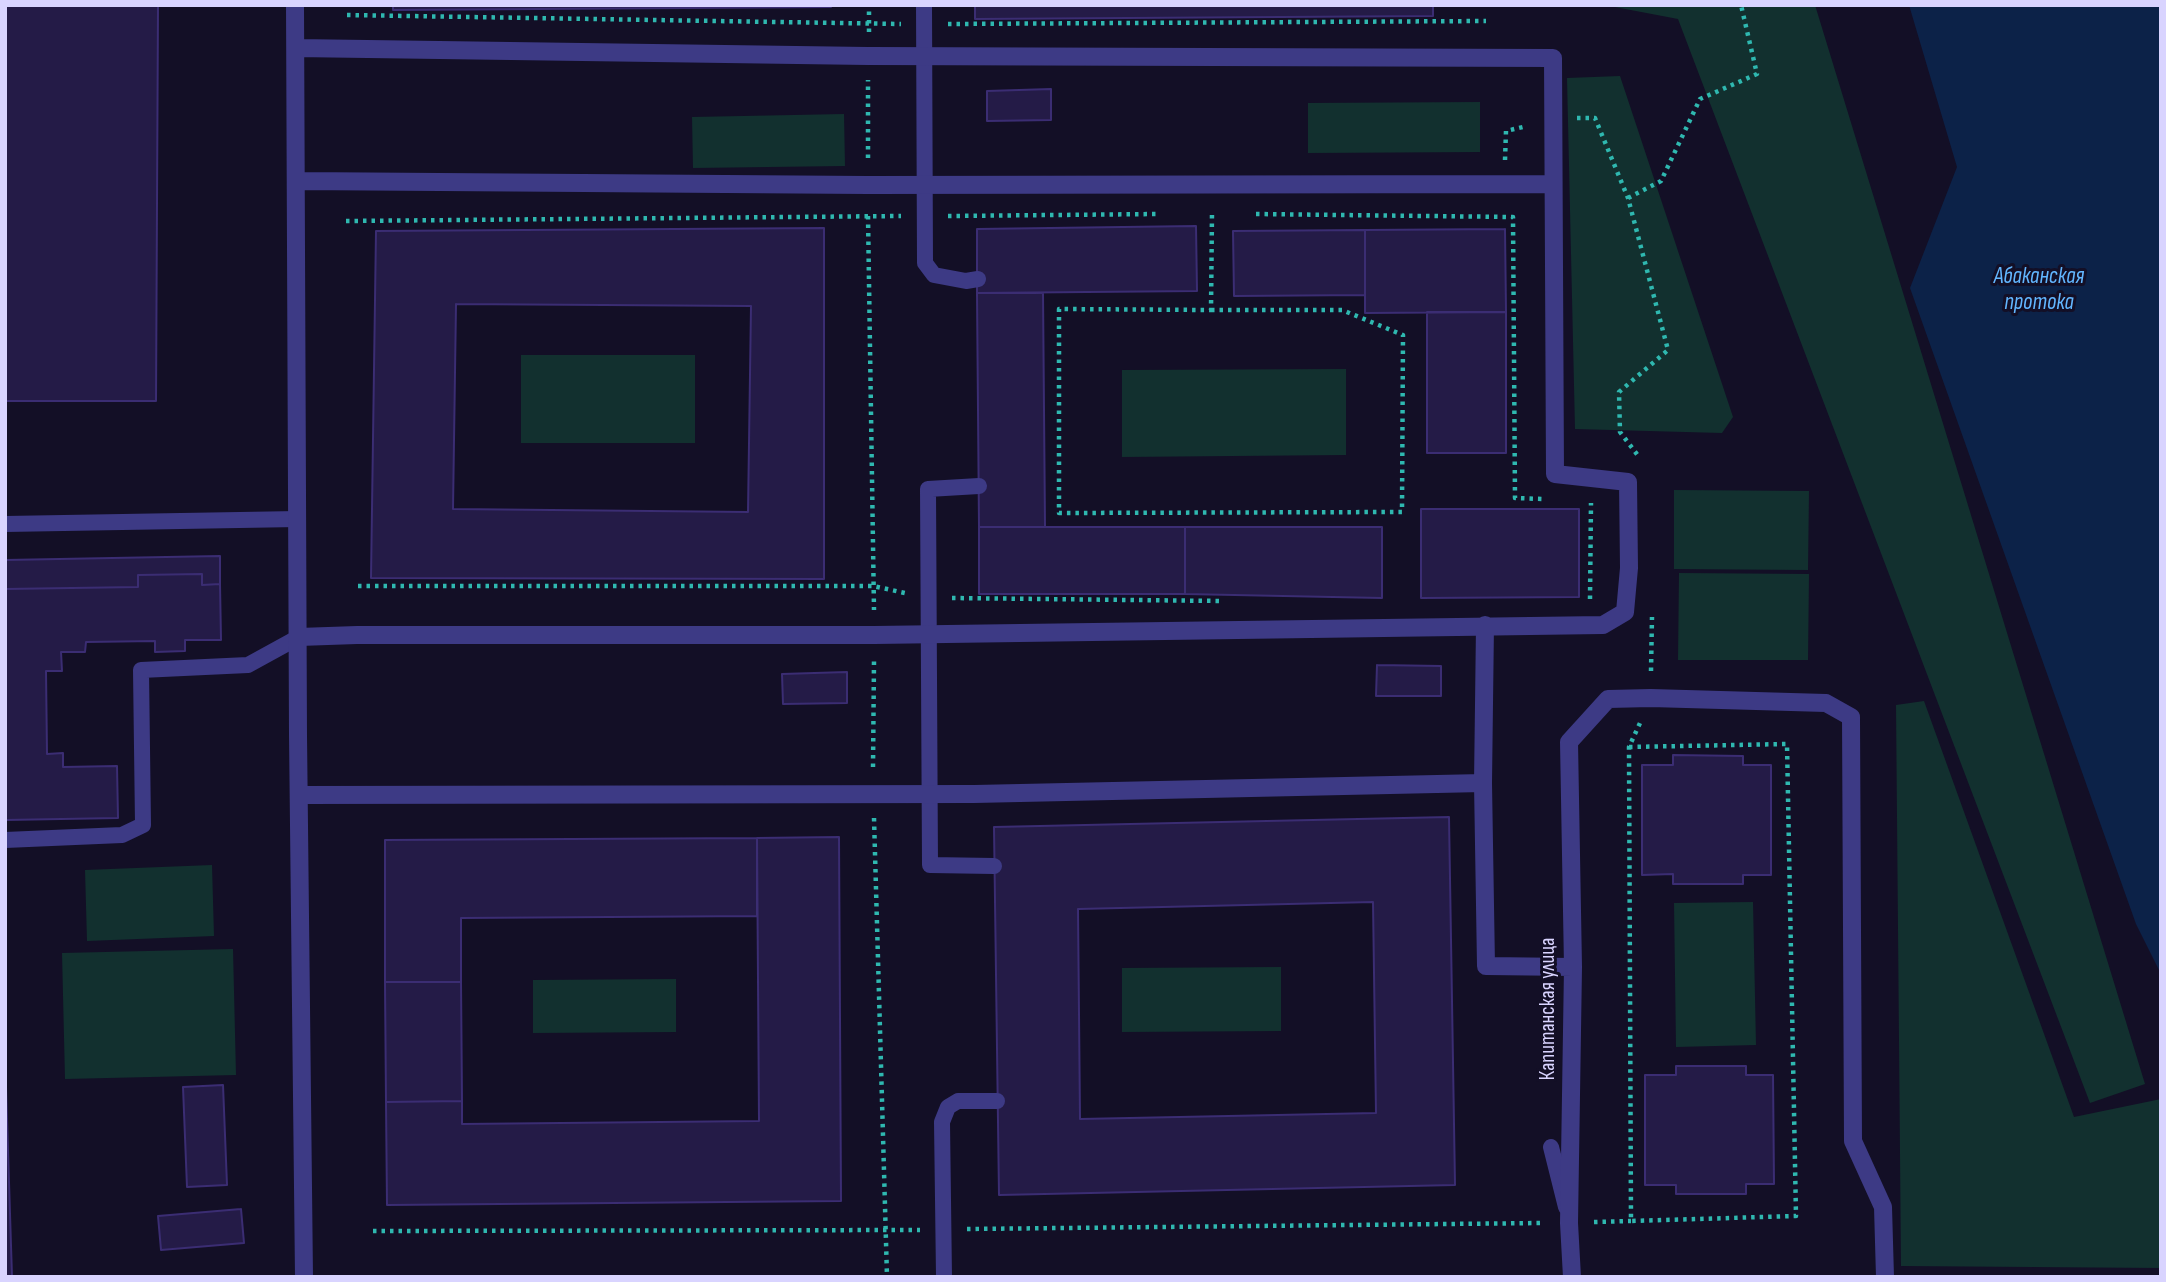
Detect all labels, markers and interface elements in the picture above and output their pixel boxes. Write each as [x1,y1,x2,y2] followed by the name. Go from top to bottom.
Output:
[1994,263,2084,317] water label: Абаканская протока
[1536,938,1562,1080] street label: Капитанская улица

